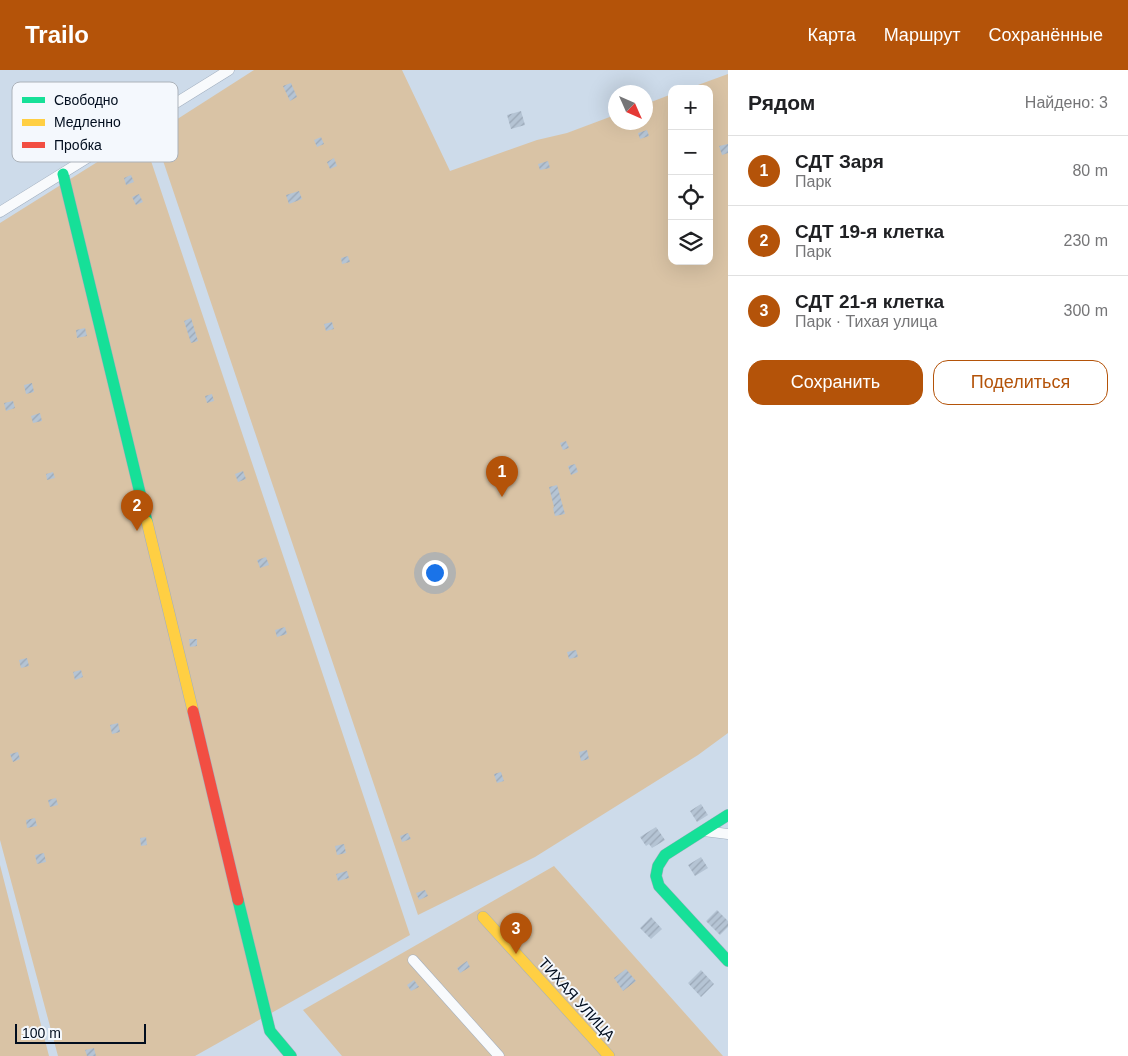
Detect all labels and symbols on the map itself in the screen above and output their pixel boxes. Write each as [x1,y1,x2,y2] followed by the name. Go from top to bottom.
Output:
[12,82,178,162] legend
[608,85,653,130] north arrow
[54,92,119,108] text: Свободно
[54,114,121,130] text: Медленно
[54,137,102,153] text: Пробка
[486,456,518,497] pin: 1
[121,490,153,531] pin: 2
[422,560,448,586] your location
[500,913,532,954] pin: 3
[535,954,619,1044] street label: ТИХАЯ УЛИЦА
[15,1021,146,1044] scale bar

